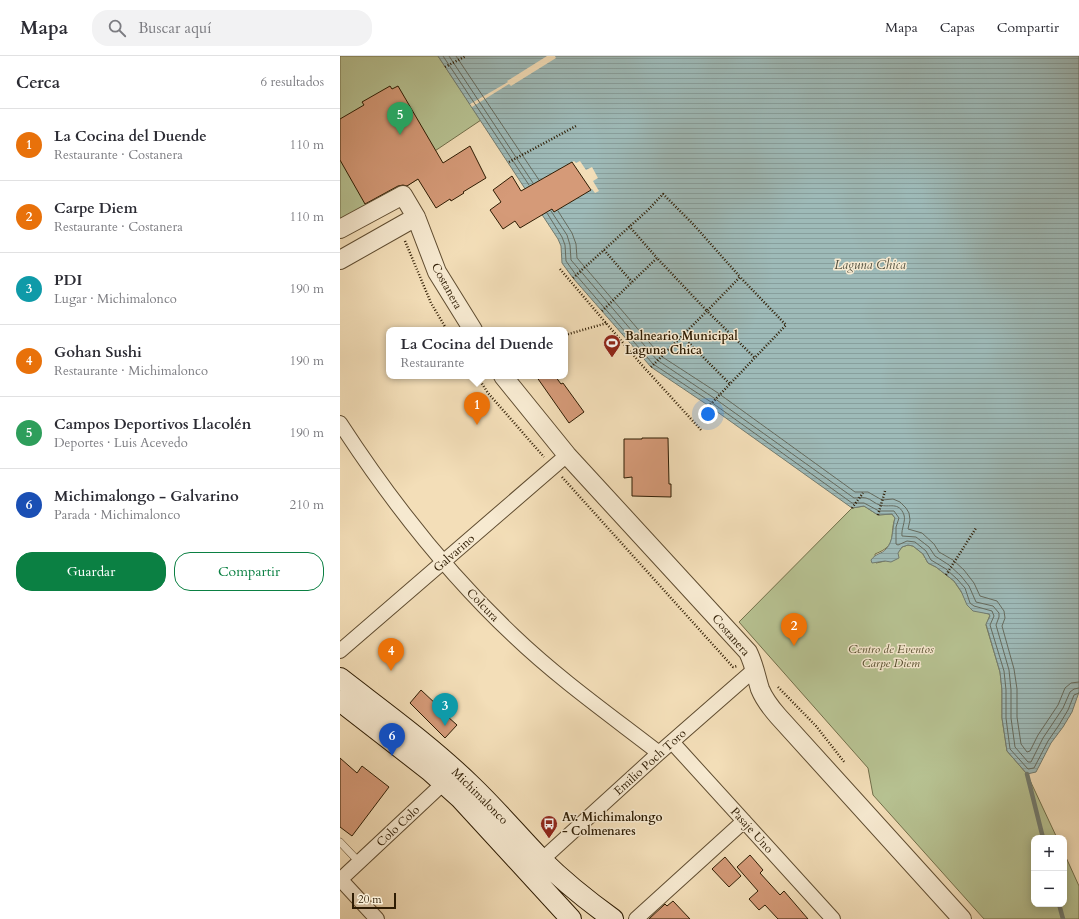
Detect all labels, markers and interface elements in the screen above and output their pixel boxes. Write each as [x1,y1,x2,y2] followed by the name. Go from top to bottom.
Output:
[92,10,372,46] search box
[20,15,68,41] text: Mapa
[106,17,128,39] icon: search
[138,18,211,38] text: Buscar aquí
[885,18,918,37] text: Mapa
[940,18,975,37] text: Capas
[997,18,1059,37] text: Compartir
[16,71,60,94] text: Cerca
[260,73,324,91] text: 6 resultados
[387,102,413,135] pin: 5
[54,126,207,146] text: La Cocina del Duende
[26,136,32,154] text: 1
[290,136,324,154] text: 110 m
[54,146,183,164] text: Restaurante · Costanera
[54,198,138,218] text: Carpe Diem
[26,208,32,226] text: 2
[290,208,324,226] text: 110 m
[54,218,183,236] text: Restaurante · Costanera
[834,256,906,274] water label: Laguna Chica
[428,260,467,313] street label: Costanera
[54,270,82,290] text: PDI
[26,280,32,298] text: 3
[290,280,324,298] text: 190 m
[54,290,177,308] text: Lugar · Michimalonco
[386,327,568,379] popup
[625,328,738,358] place label: Balneario Municipal Laguna Chica
[602,333,622,358] sports icon: Balneario Municipal Laguna Chica
[401,334,553,354] text: La Cocina del Duende
[54,342,142,362] text: Gohan Sushi
[26,352,32,370] text: 4
[290,352,324,370] text: 190 m
[401,354,465,372] text: Restaurante
[54,362,208,380] text: Restaurante · Michimalonco
[464,392,490,425] pin: 1
[698,404,718,424] your location
[54,414,251,434] text: Campos Deportivos Llacolén
[26,424,32,442] text: 5
[290,424,324,442] text: 190 m
[54,434,188,452] text: Deportes · Luis Acevedo
[54,486,239,506] text: Michimalongo - Galvarino
[26,496,32,514] text: 6
[290,496,324,514] text: 210 m
[54,506,180,524] text: Parada · Michimalonco
[430,530,479,575] street label: Galvarino
[16,552,166,591] button: Guardar
[174,552,324,591] button: Compartir
[463,585,503,626] street label: Colcura
[708,611,754,660] street label: Costanera
[781,613,807,646] pin: 2
[378,638,404,671] pin: 4
[848,641,934,671] park label: Centro de Eventos Carpe Diem
[432,693,458,726] pin: 3
[379,723,405,756] pin: 6
[610,725,690,799] street label: Emilio Poch Toro
[448,764,512,828] street label: Michimalonco
[373,802,423,850] street label: Colo Colo
[727,804,777,857] street label: Pasaje Uno
[562,809,662,839] place label: Av. Michimalongo - Colmenares
[539,814,559,839] bus stop icon: Av. Michimalongo - Colmenares
[1031,835,1067,907] map controls
[1031,835,1067,871] button: +
[1031,871,1067,907] button: −
[352,891,396,910] scale bar
[358,892,382,907] text: 20 m

